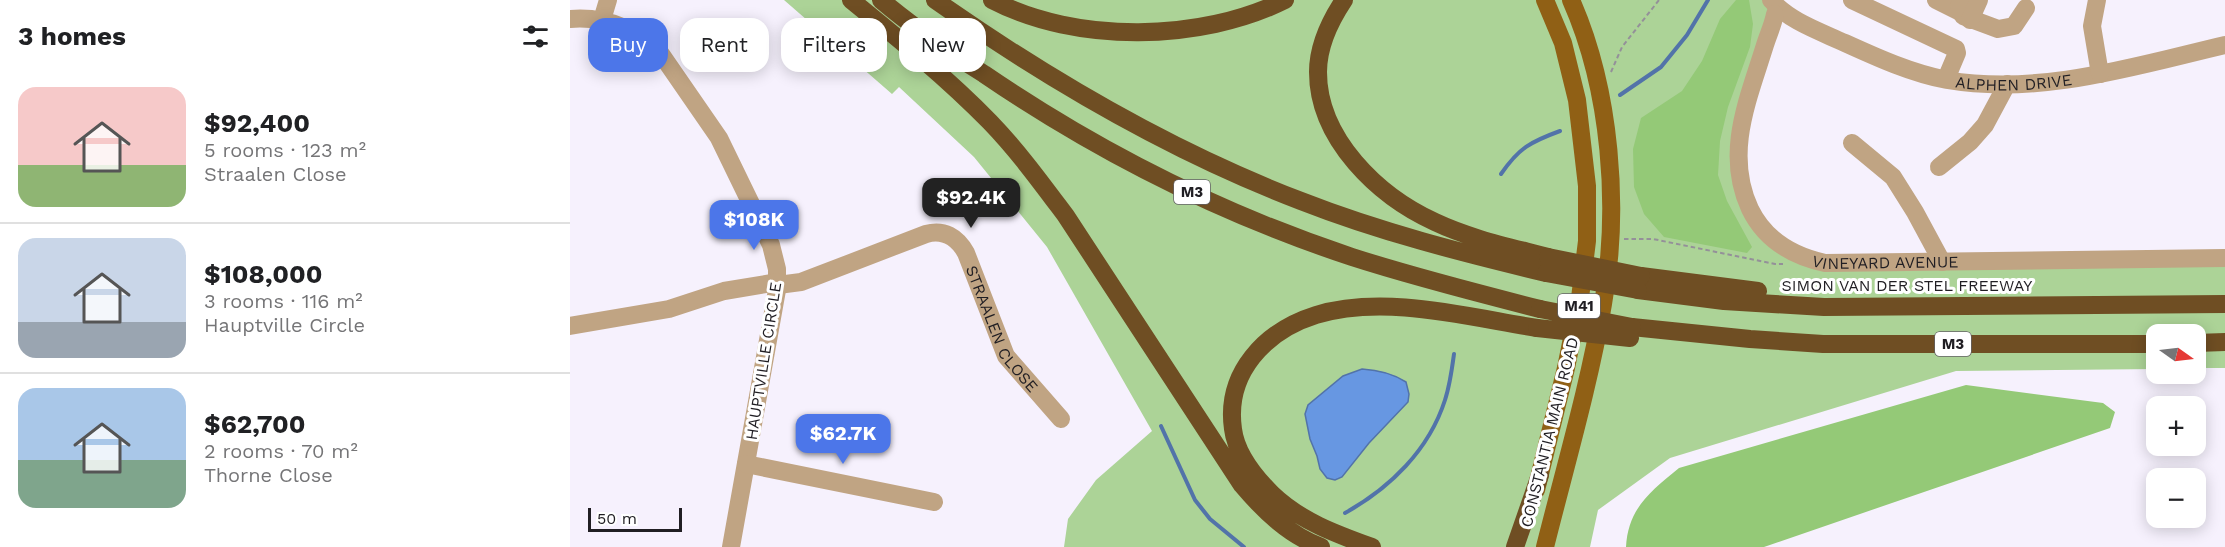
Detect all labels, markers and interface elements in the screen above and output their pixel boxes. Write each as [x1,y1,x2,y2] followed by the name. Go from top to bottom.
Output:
[588,18,668,72] chip: Buy
[680,18,769,72] chip: Rent
[781,18,887,72] chip: Filters
[899,18,986,72] chip: New
[519,20,552,53] icon: filters
[18,21,126,51] text: 3 homes
[1954,70,2073,95] street label: ALPHEN DRIVE
[204,108,310,138] text: $92,400
[66,111,138,183] icon: home
[204,138,366,162] text: 5 rooms · 123 m²
[204,162,347,186] text: Straalen Close
[922,178,1020,229] pin: $92.4K
[1174,180,1210,204] road number: M3
[936,185,1006,209] text: $92.4K
[712,200,796,251] pin: $108K
[724,207,784,231] text: $108K
[1810,251,1959,273] street label: VINEYARD AVENUE
[204,259,322,289] text: $108,000
[66,262,138,334] icon: home
[962,263,1042,396] street label: STRAALEN CLOSE
[1782,276,2032,295] street label: SIMON VAN DER STEL FREEWAY
[742,281,785,441] street label: HAUPTVILLE CIRCLE
[204,289,363,313] text: 3 rooms · 116 m²
[1558,294,1600,318] road number: M41
[204,313,365,337] text: Hauptville Circle
[2146,324,2206,384] north arrow
[2146,324,2206,528] map controls
[1935,332,1971,356] road number: M3
[1517,335,1582,529] street label: CONSTANTIA MAIN ROAD
[2146,396,2206,456] button: +
[204,409,305,439] text: $62,700
[66,412,138,484] icon: home
[794,414,892,465] pin: $62.7K
[810,421,876,445] text: $62.7K
[204,439,358,463] text: 2 rooms · 70 m²
[204,463,333,487] text: Thorne Close
[2146,468,2206,528] button: −
[588,505,682,532] scale bar
[597,509,637,528] text: 50 m

